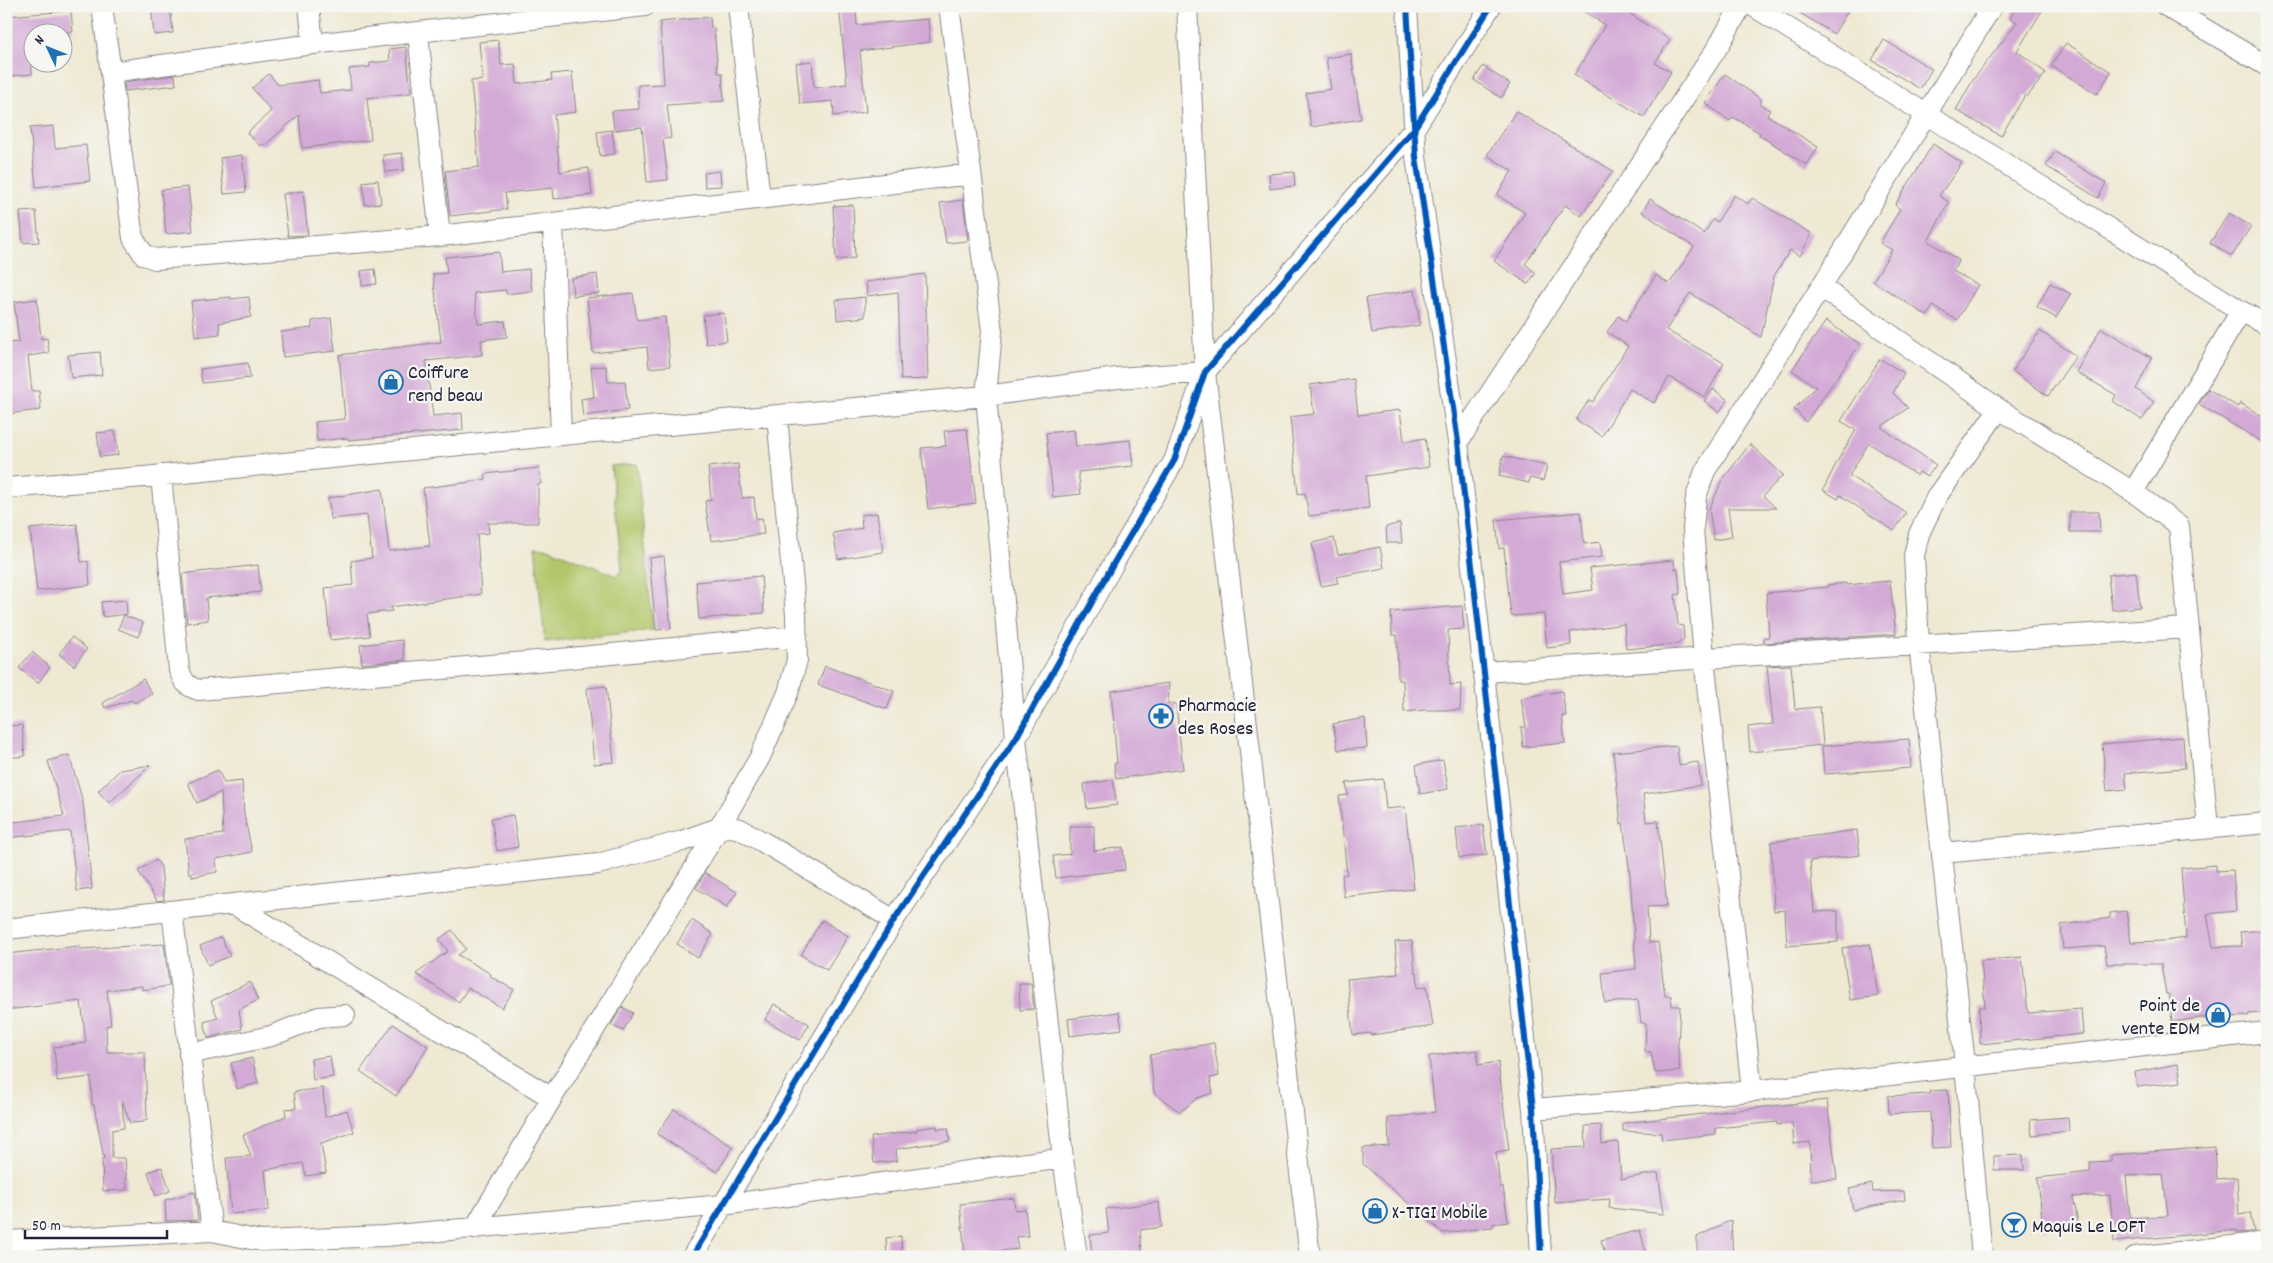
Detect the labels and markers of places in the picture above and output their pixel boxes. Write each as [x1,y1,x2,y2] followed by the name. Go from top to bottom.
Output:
[408,360,483,411] place label: Coiffure rend beau
[378,369,404,395] shop icon: Coiffure rend beau
[1178,693,1257,744] place label: Pharmacie des Roses
[1148,703,1174,729] pharmacy icon: Pharmacie des Roses
[2122,993,2200,1044] place label: Point de vente EDM
[2205,1002,2231,1028] shop icon: Point de vente EDM
[1362,1198,1388,1224] shop icon: X-TIGI Mobile
[1392,1200,1488,1228] place label: X-TIGI Mobile
[2001,1212,2027,1238] bar icon: Maquis Le LOFT
[2032,1214,2145,1242] place label: Maquis Le LOFT

